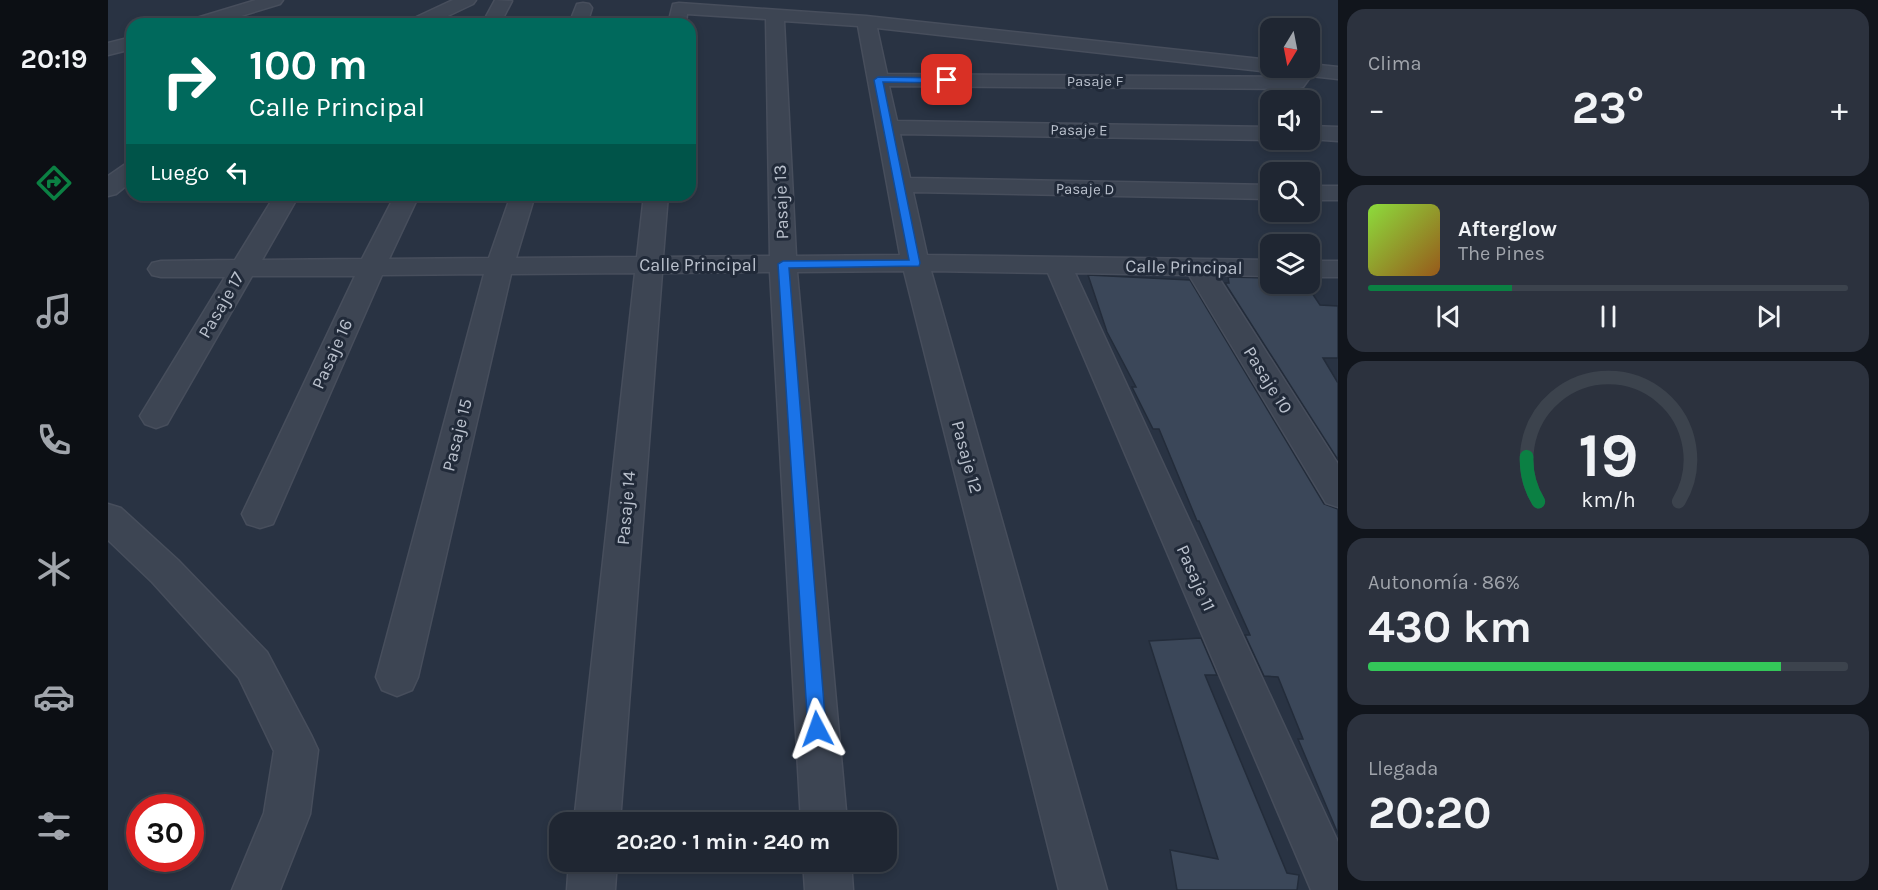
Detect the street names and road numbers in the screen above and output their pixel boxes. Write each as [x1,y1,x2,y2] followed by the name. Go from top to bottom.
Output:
[1067,72,1123,90] street label: Pasaje F
[1050,121,1108,139] street label: Pasaje E
[769,164,793,240] street label: Pasaje 13
[1056,179,1114,199] street label: Pasaje D
[639,254,757,276] street label: Calle Principal
[1125,255,1243,279] street label: Calle Principal
[193,268,249,342] street label: Pasaje 17
[307,315,357,393] street label: Pasaje 16
[1239,342,1297,418] street label: Pasaje 10
[437,396,477,474] street label: Pasaje 15
[947,418,987,496] street label: Pasaje 12
[612,470,640,546] street label: Pasaje 14
[1172,541,1220,615] street label: Pasaje 11

